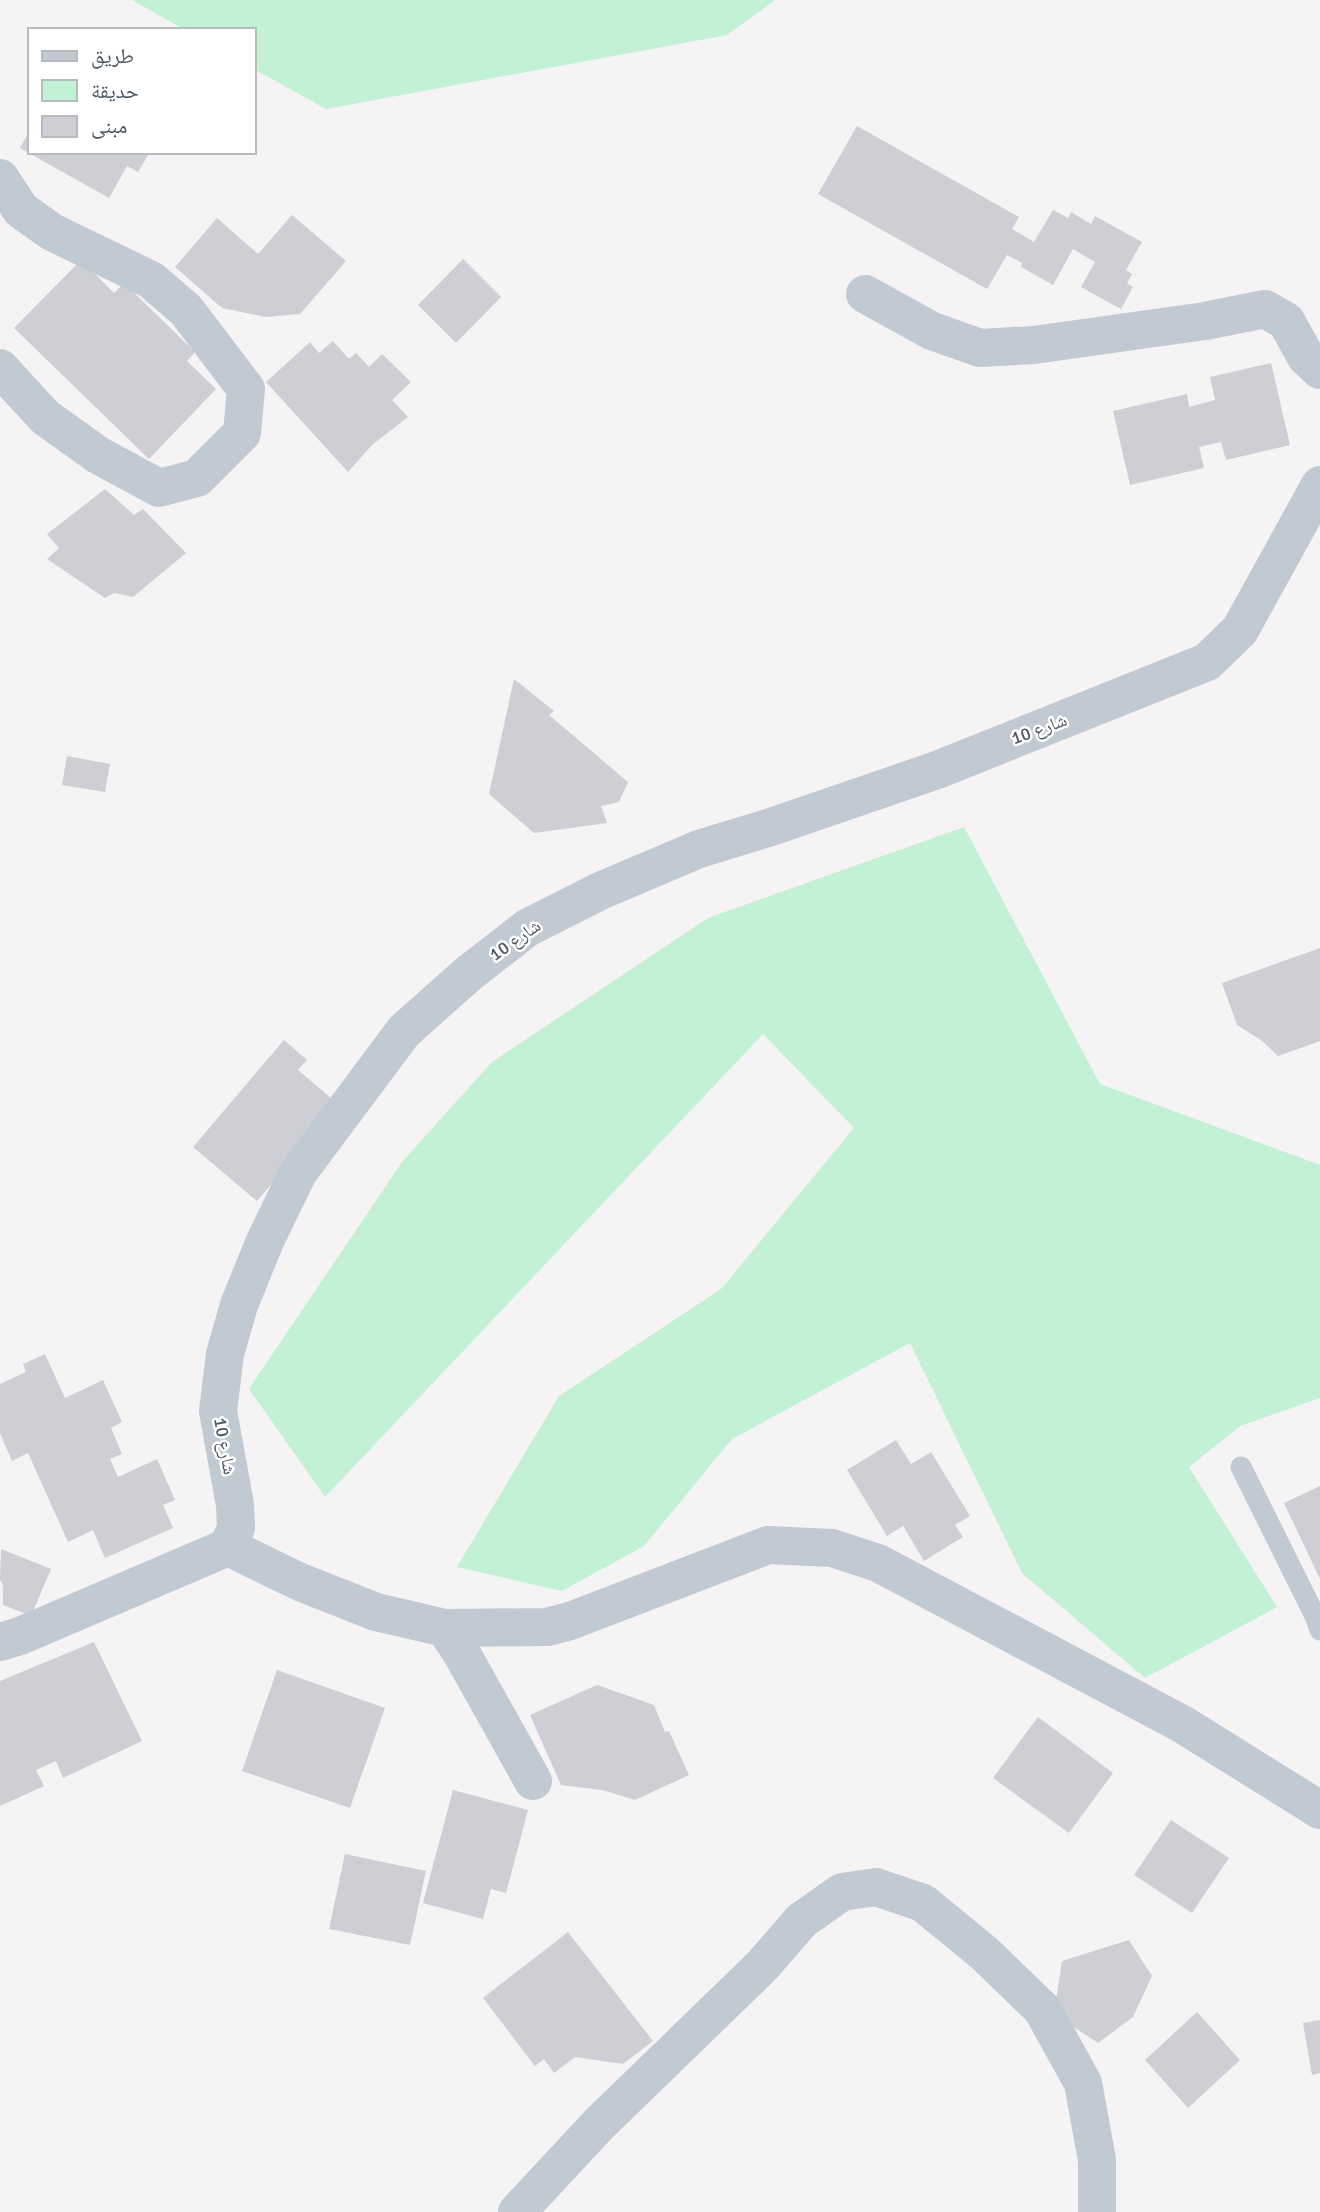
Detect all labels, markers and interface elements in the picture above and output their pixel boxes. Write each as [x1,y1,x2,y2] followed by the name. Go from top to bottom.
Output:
[28,28,256,154] legend
[91,43,134,69] text: طريق
[91,78,139,104] text: حديقة
[91,113,127,139] text: مبنى
[1008,709,1070,749] street label: شارع 10
[485,914,545,966] street label: شارع 10
[209,1416,241,1476] street label: شارع 10

